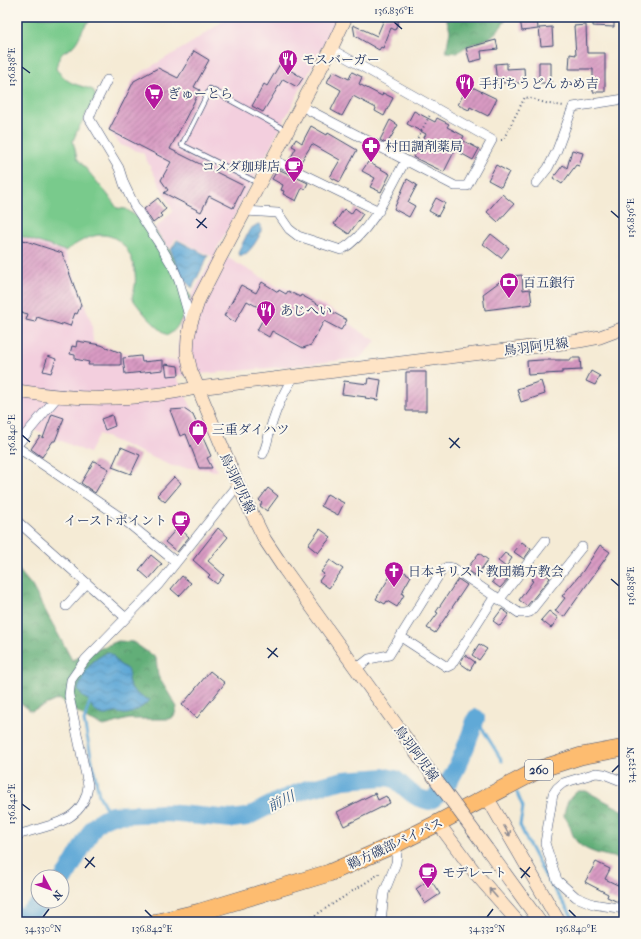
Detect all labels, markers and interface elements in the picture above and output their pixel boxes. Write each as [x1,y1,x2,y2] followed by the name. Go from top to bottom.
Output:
[374,5,414,17] text: 136.836°E
[6,48,18,86] text: 136.838°E
[277,48,299,76] restaurant icon: モスバーガー
[302,52,380,67] place label: モスバーガー
[454,72,476,100] restaurant icon: 手打ちうどん かめ吉
[479,76,599,91] place label: 手打ちうどん かめ吉
[143,82,165,110] supermarket icon: ぎゅーとら
[168,86,233,101] place label: ぎゅーとら
[360,135,382,163] pharmacy icon: 村田調剤薬局
[385,139,463,154] place label: 村田調剤薬局
[283,155,305,183] cafe icon: コメダ珈琲店
[202,159,280,174] place label: コメダ珈琲店
[625,198,637,238] text: 136.836°E
[498,271,520,299] bank icon: 百五銀行
[523,275,575,290] place label: 百五銀行
[255,299,277,327] restaurant icon: あじへい
[280,303,332,318] place label: あじへい
[503,335,569,358] street label: 鳥羽阿児線
[6,414,18,456] text: 136.840°E
[187,418,209,446] shop icon: 三重ダイハツ
[212,422,289,437] place label: 三重ダイハツ
[217,451,258,516] street label: 鳥羽阿児線
[170,509,192,537] cafe icon: イーストポイント
[64,513,167,528] place label: イーストポイント
[383,560,405,588] church icon: 日本キリスト教団鵜方教会
[408,564,564,579] place label: 日本キリスト教団鵜方教会
[625,567,637,605] text: 136.838°E
[391,723,442,784] street label: 鳥羽阿児線
[625,746,637,783] text: 34.332°N
[525,760,553,780] road number: 260
[6,784,18,824] text: 136.842°E
[265,787,299,815] water label: 前川
[345,815,445,872] street label: 鵜方磯部バイパス
[503,825,511,836] one-way arrow
[417,861,439,889] cafe icon: モデレート
[442,865,507,880] place label: モデレート
[30,869,70,909] north arrow
[49,888,65,903] text: N
[488,888,497,898] one-way arrow
[24,923,62,935] text: 34.330°N
[132,923,172,935] text: 136.842°E
[469,923,506,935] text: 34.332°N
[555,923,597,935] text: 136.840°E

